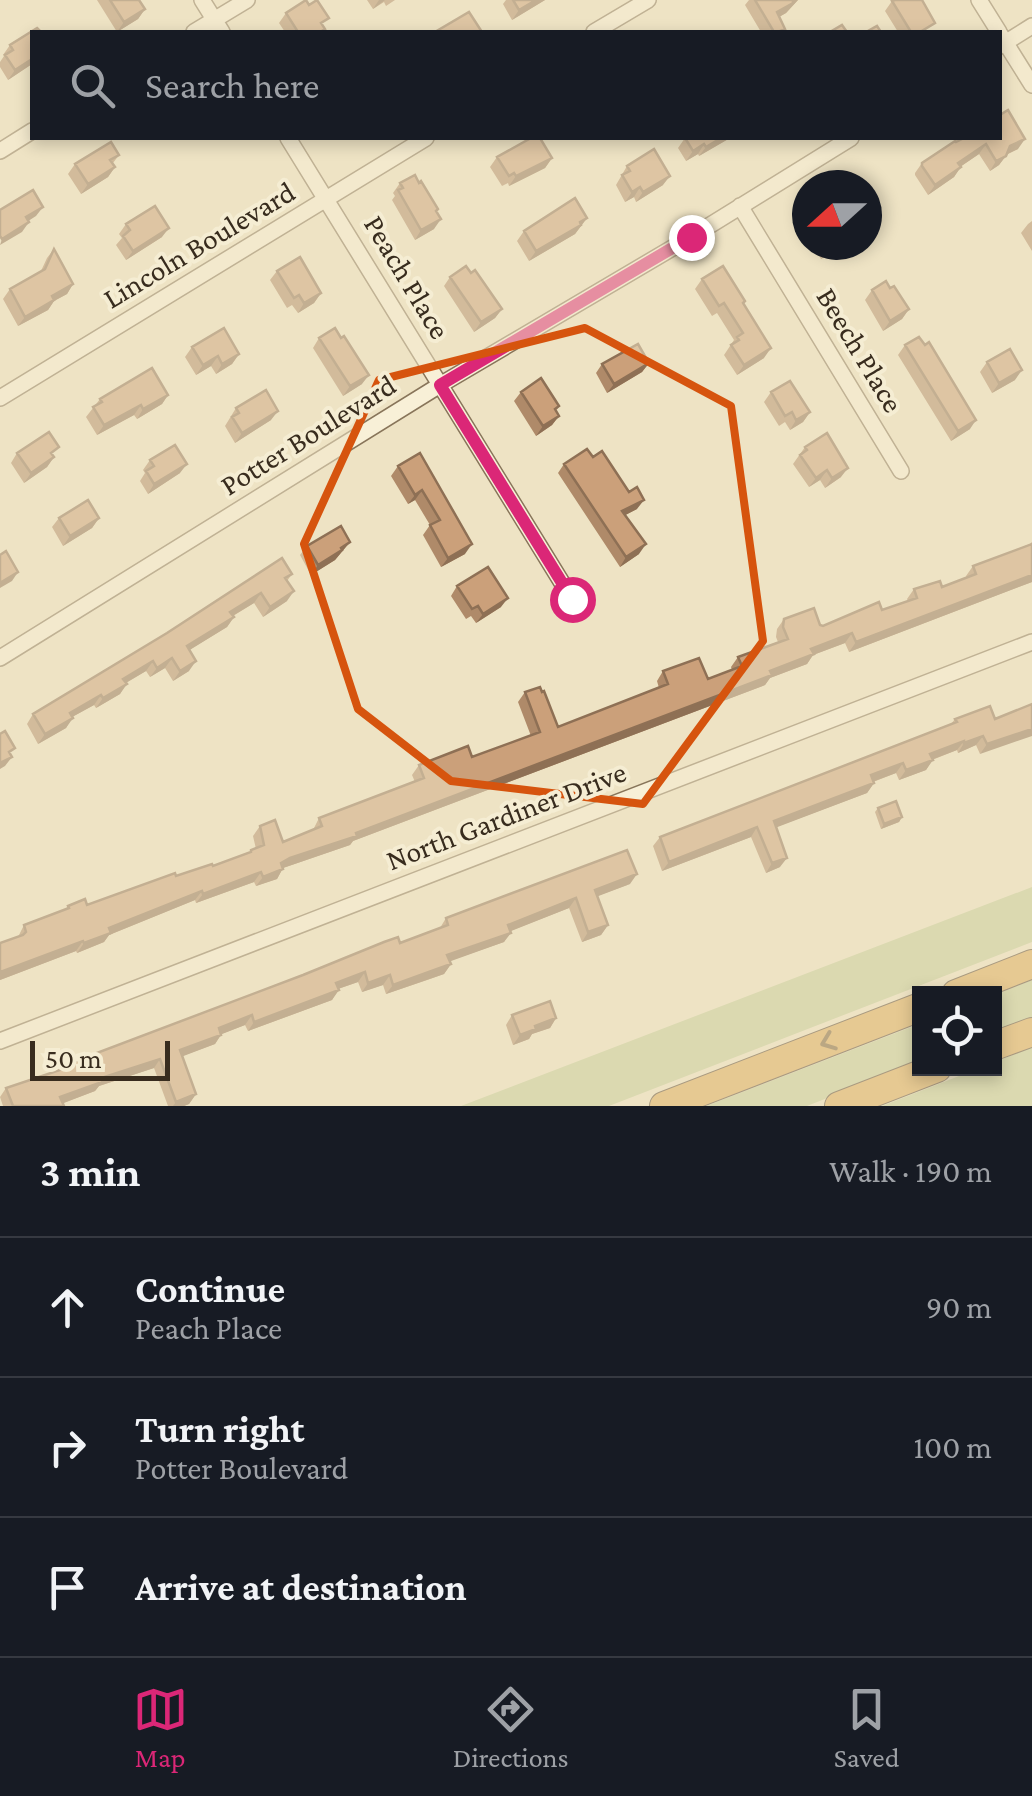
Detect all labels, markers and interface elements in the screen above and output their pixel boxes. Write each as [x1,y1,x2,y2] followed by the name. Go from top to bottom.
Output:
[30,30,1002,140] search box
[65,58,120,113] icon: search
[145,64,319,106] text: Search here
[792,170,882,260] north arrow
[97,174,301,315] street label: Lincoln Boulevard
[358,209,457,344] street label: Peach Place
[669,215,715,261] route end
[810,282,910,418] street label: Beech Place
[214,367,401,502] street label: Potter Boulevard
[550,577,596,623] route start
[381,755,630,876] street label: North Gardiner Drive
[912,986,1002,1076] map controls
[912,986,1002,1076] button: locate
[821,1031,838,1051] one-way arrow
[30,1036,170,1080] scale bar
[45,1043,102,1074] text: 50 m
[40,1148,140,1195] text: 3 min
[829,1153,992,1189] text: Walk · 190 m
[135,1268,285,1310] text: Continue
[40,1280,95,1335] icon: ahead
[926,1289,992,1325] text: 90 m
[135,1310,282,1346] text: Peach Place
[135,1408,304,1450] text: Turn right
[40,1420,95,1475] icon: right
[913,1429,992,1465] text: 100 m
[135,1450,348,1486] text: Potter Boulevard
[40,1560,95,1615] icon: arrive
[135,1566,467,1608] text: Arrive at destination
[133,1682,188,1773] tab: Map
[453,1682,569,1773] tab: Directions
[834,1682,899,1773] tab: Saved

